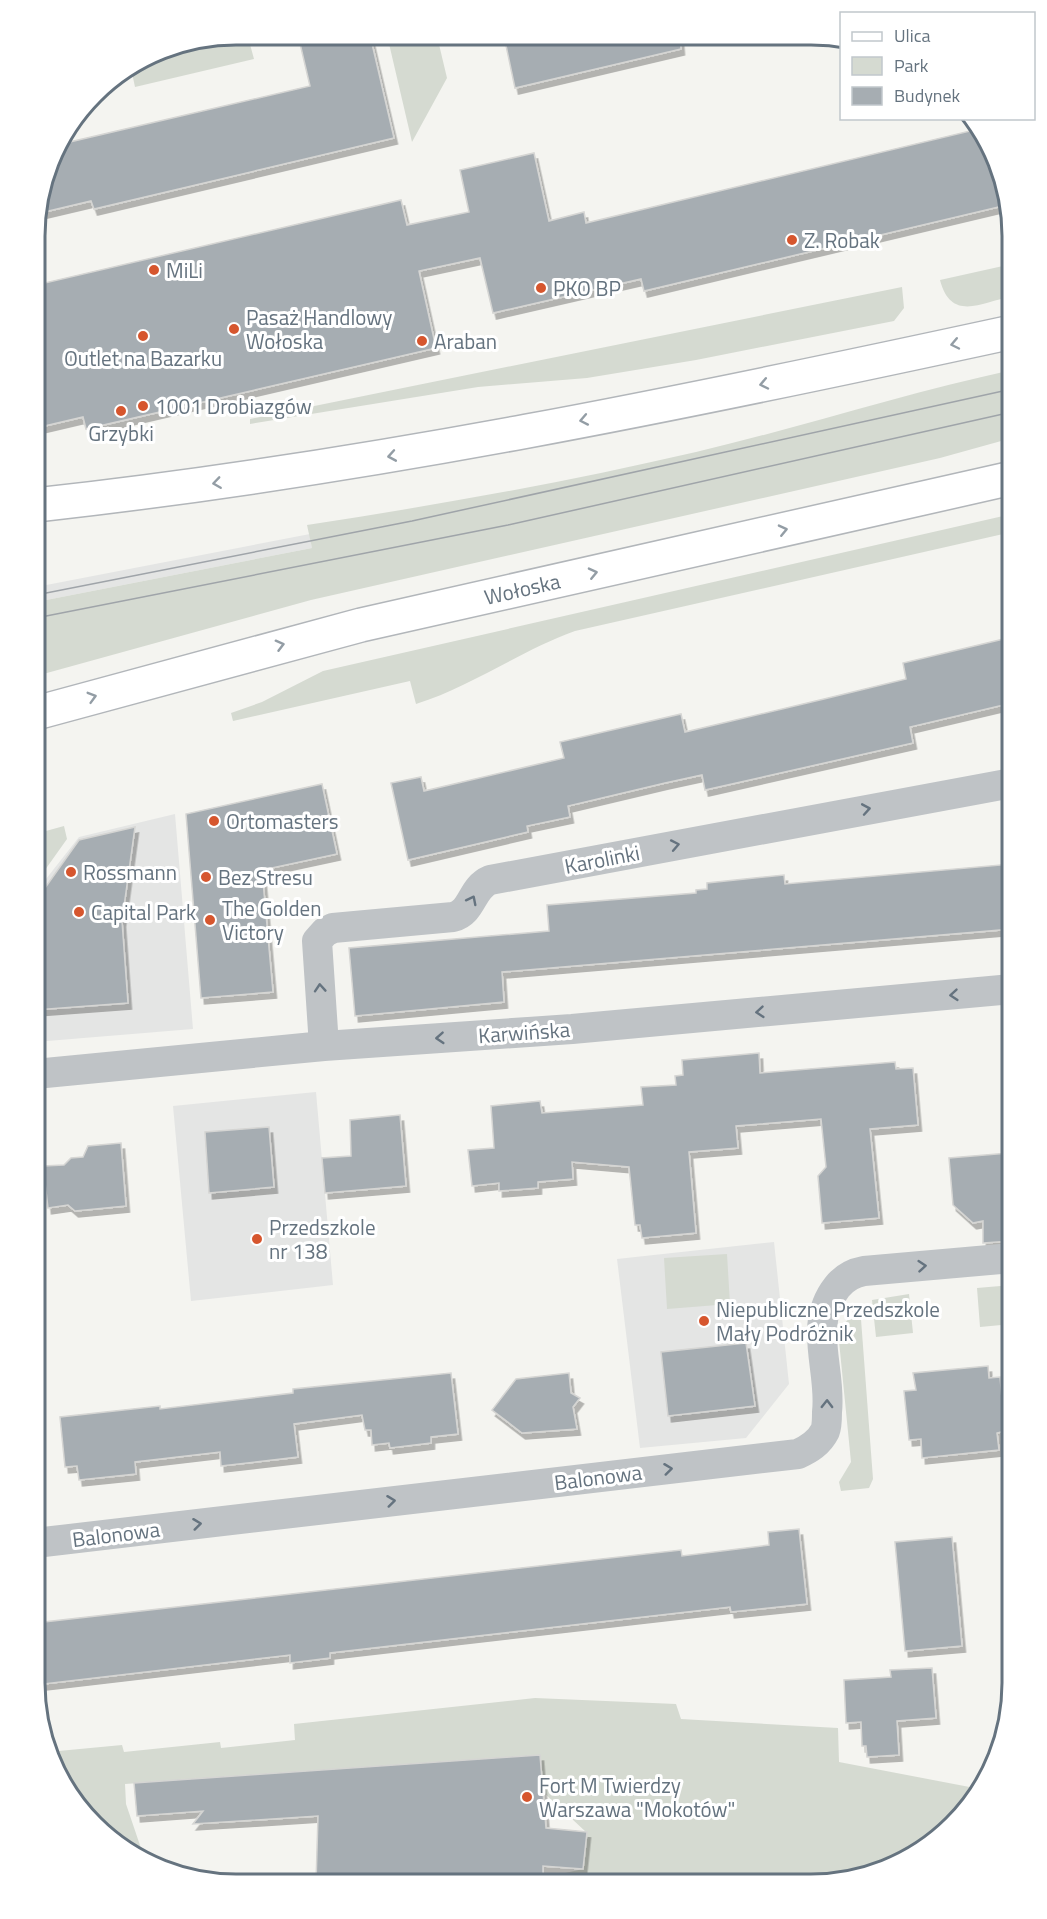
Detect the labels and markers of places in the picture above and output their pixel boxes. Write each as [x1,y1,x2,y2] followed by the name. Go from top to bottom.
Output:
[804,224,880,256] place label: Z. Robak
[785,233,799,247] marker: Z. Robak
[166,254,203,286] place label: MiLi
[147,263,161,277] marker: MiLi
[553,272,621,304] place label: PKO BP
[534,281,548,295] marker: PKO BP
[246,301,392,357] place label: Pasaż Handlowy Wołoska
[227,322,241,336] marker: Pasaż Handlowy Wołoska
[434,325,497,357] place label: Araban
[136,329,150,343] marker: Outlet na Bazarku
[415,334,429,348] marker: Araban
[64,342,222,374] place label: Outlet na Bazarku
[155,390,312,422] place label: 1001 Drobiazgów
[136,399,150,413] marker: 1001 Drobiazgów
[114,404,128,418] marker: Grzybki
[88,417,154,449] place label: Grzybki
[226,805,338,837] place label: Ortomasters
[207,814,221,828] marker: Ortomasters
[83,856,177,888] place label: Rossmann
[218,861,313,893] place label: Bez Stresu
[64,865,78,879] marker: Rossmann
[199,870,213,884] marker: Bez Stresu
[222,892,321,948] place label: The Golden Victory
[91,896,196,928] place label: Capital Park
[72,905,86,919] marker: Capital Park
[203,913,217,927] marker: The Golden Victory
[269,1211,376,1267] place label: Przedszkole nr 138
[250,1232,264,1246] marker: Przedszkole nr 138
[716,1293,940,1349] place label: Niepubliczne Przedszkole Mały Podróżnik
[697,1314,711,1328] marker: Niepubliczne Przedszkole Mały Podróżnik
[539,1769,735,1825] place label: Fort M Twierdzy Warszawa "Mokotów"
[520,1790,534,1804] marker: Fort M Twierdzy Warszawa "Mokotów"

